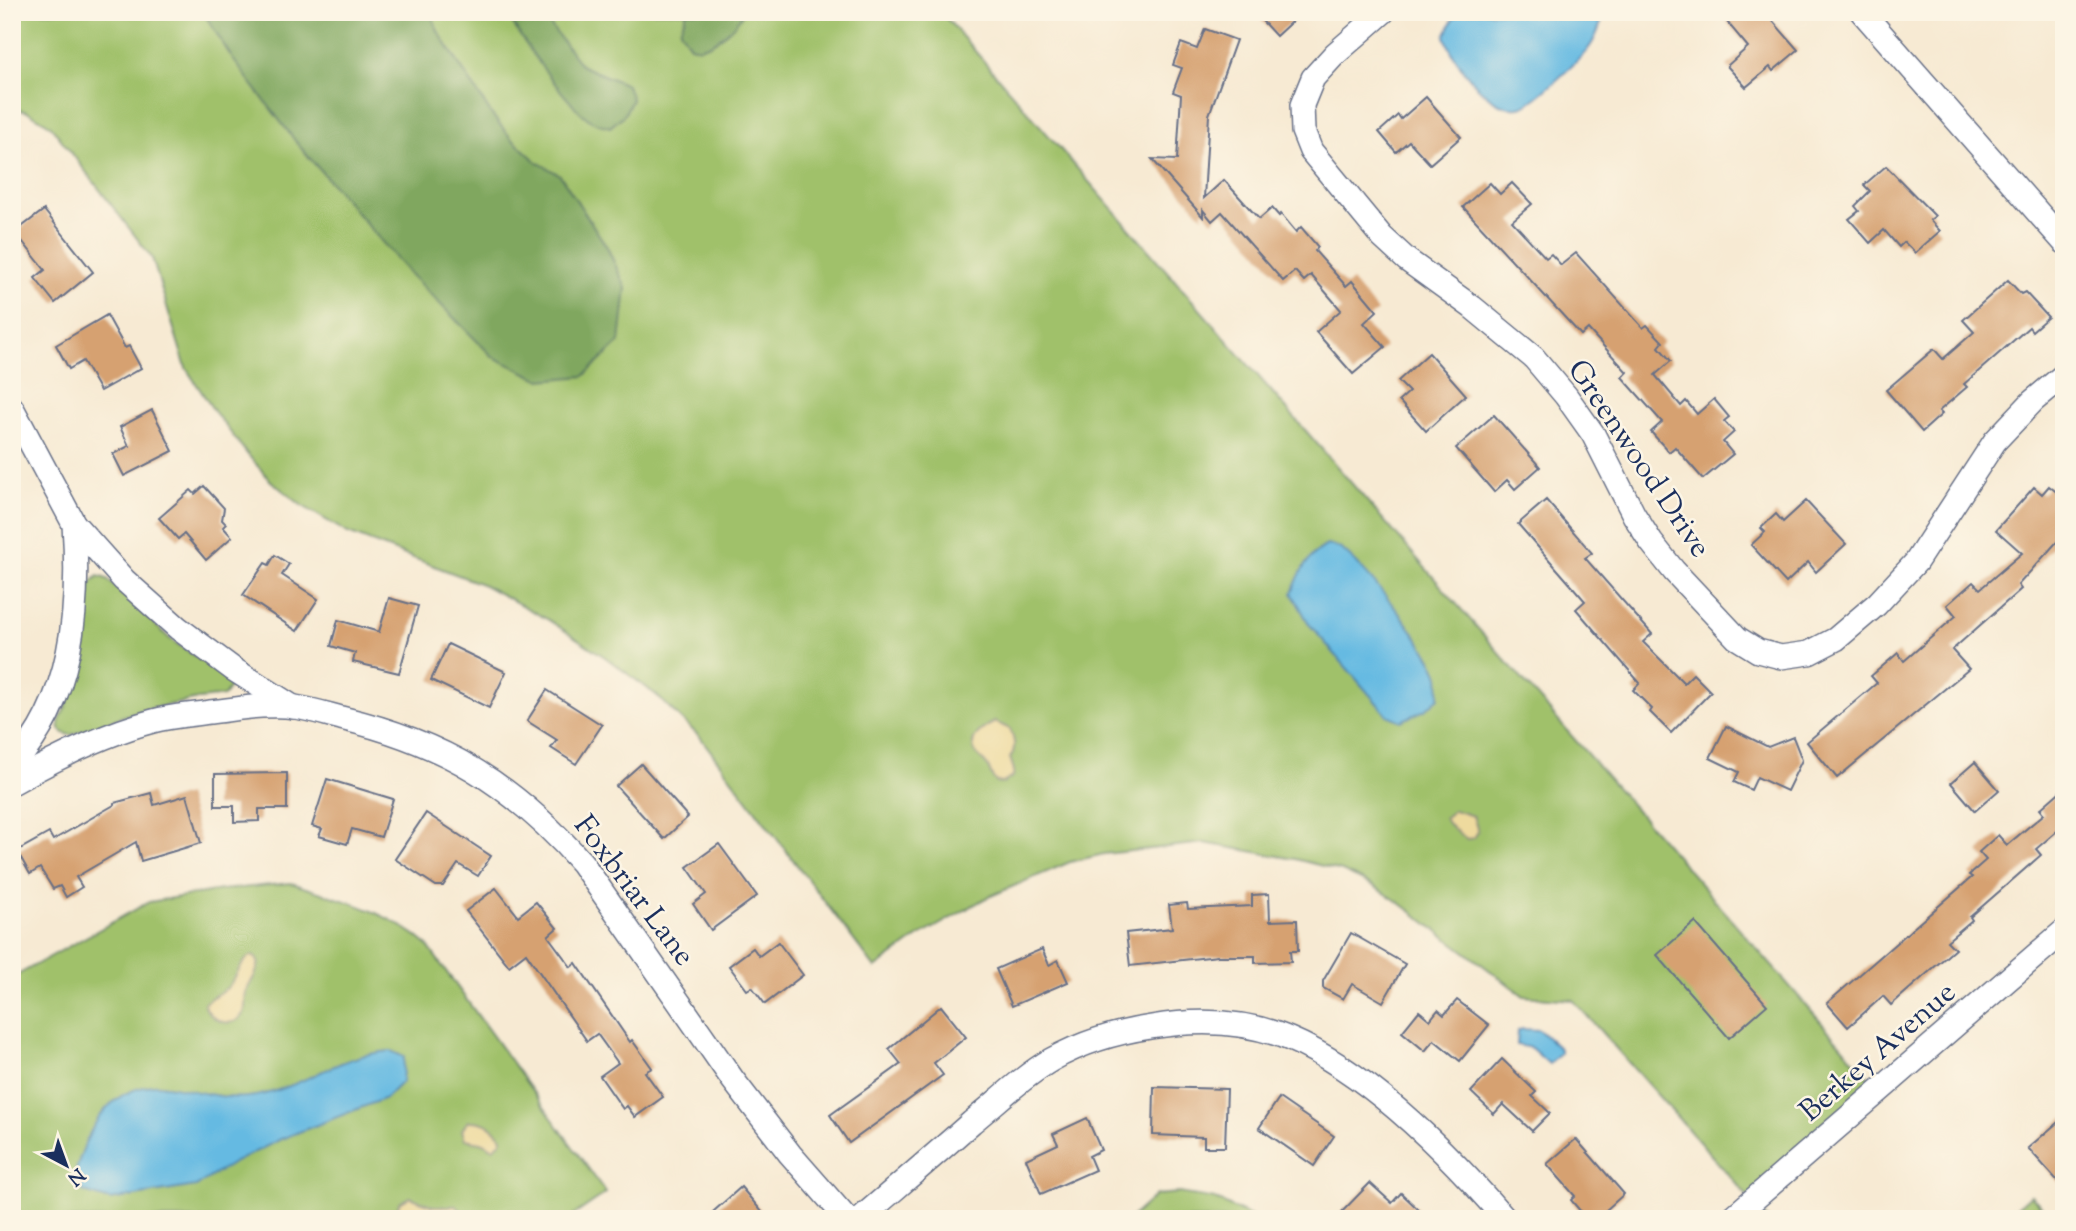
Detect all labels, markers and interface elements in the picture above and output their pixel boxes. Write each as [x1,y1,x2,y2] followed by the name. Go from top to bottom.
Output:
[1556,352,1720,567] street label: Greenwood Drive
[562,807,704,976] street label: Foxbriar Lane
[1791,973,1966,1133] street label: Berkey Avenue
[32,1130,102,1200] north arrow
[61,1161,90,1191] text: N

